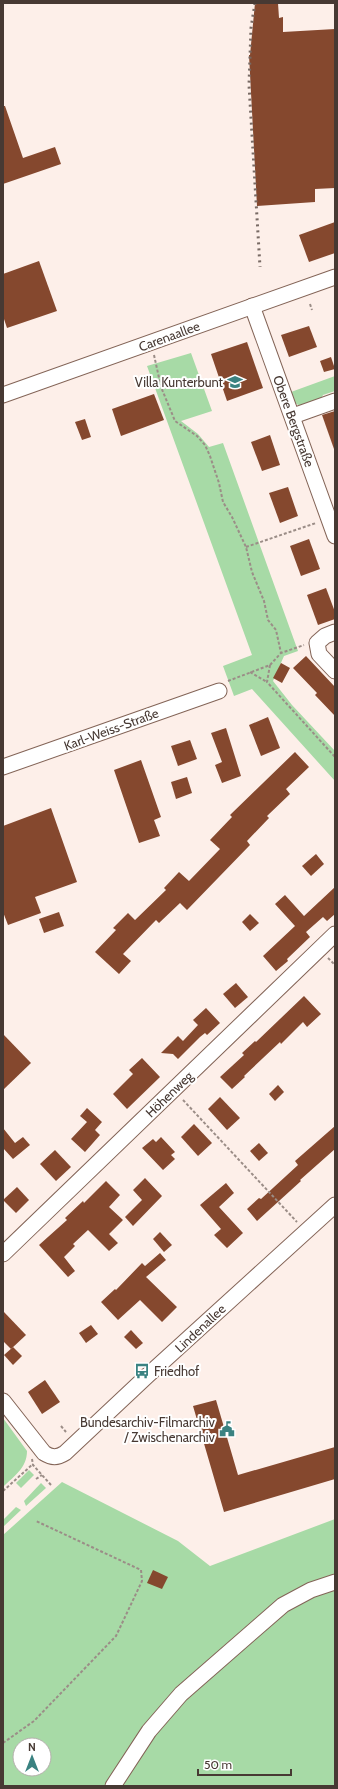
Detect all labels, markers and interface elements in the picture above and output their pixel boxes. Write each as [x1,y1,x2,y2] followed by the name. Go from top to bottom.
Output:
[136,317,202,354] street label: Carenaallee
[226,373,244,391] school or university icon: Villa Kunterbunt
[270,373,318,469] street label: Obere Bergstraße
[135,374,224,390] place label: Villa Kunterbunt
[61,704,161,754] street label: Karl-Weiss-Straße
[142,1067,196,1120] street label: Höhenweg
[171,1300,229,1355] street label: Lindenallee
[133,1362,151,1380] bus stop icon: Friedhof
[154,1363,200,1379] place label: Friedhof
[80,1414,216,1445] place label: Bundesarchiv-Filmarchiv / Zwischenarchiv
[218,1420,236,1438] public building icon: Bundesarchiv-Filmarchiv / Zwischenarchiv
[12,1737,52,1777] north arrow
[28,1740,36,1754] text: N
[198,1751,291,1777] scale bar
[204,1757,232,1772] text: 50 m

